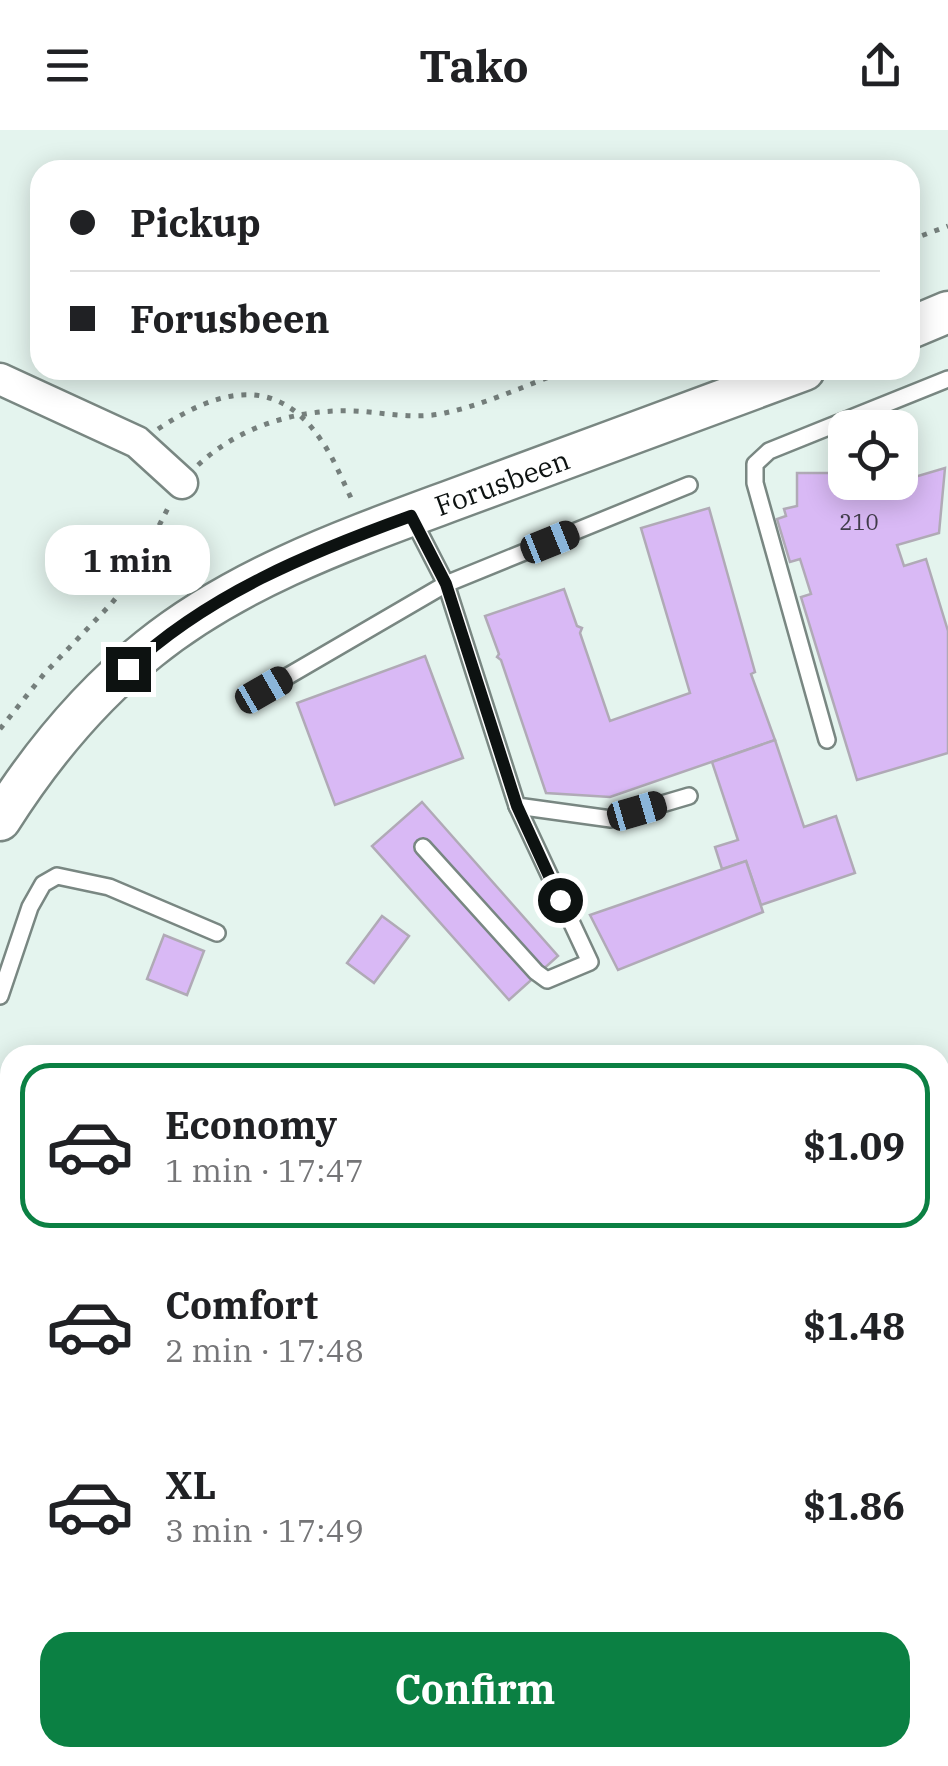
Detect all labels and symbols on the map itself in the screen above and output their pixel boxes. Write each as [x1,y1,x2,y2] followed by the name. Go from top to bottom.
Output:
[429,440,575,524] street label: Forusbeen
[839,507,879,536] house number: 210
[517,517,583,567] car
[46,524,210,594] callout: 1 min
[106,647,151,692] route end
[231,662,297,718] car
[604,788,670,834] car
[538,878,583,923] route start

